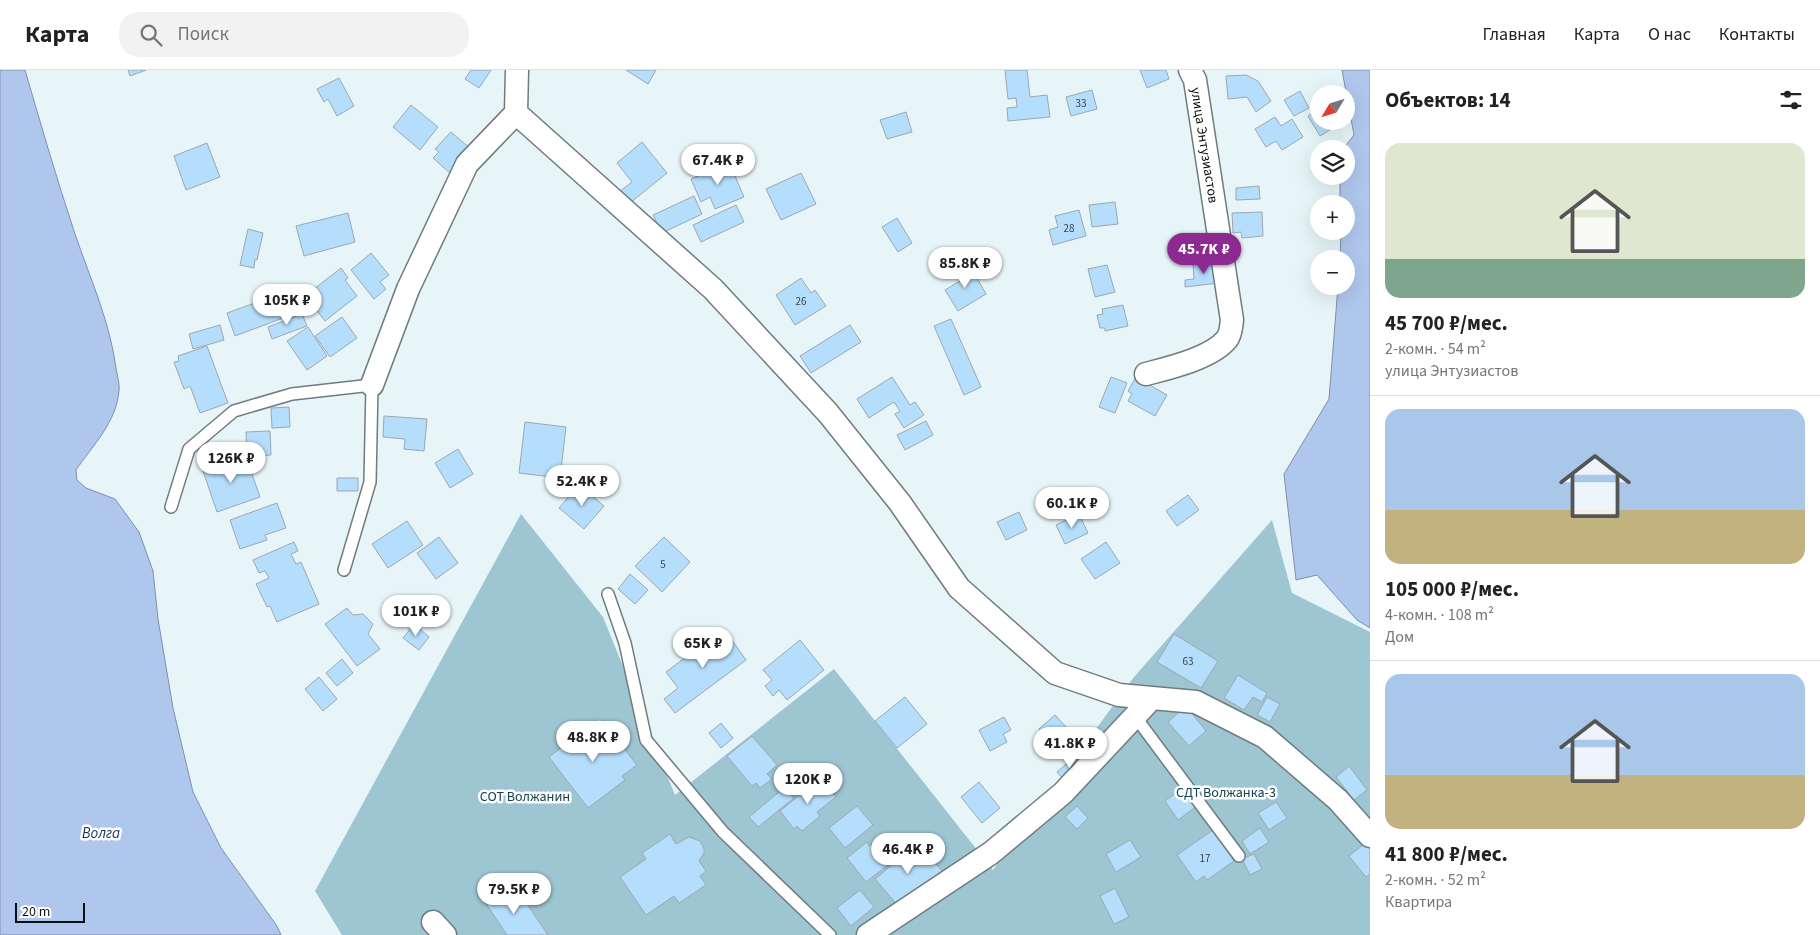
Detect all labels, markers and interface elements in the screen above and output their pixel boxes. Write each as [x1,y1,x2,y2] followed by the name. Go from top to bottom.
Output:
[119,12,469,57] search box
[25,17,89,52] text: Карта
[137,21,165,49] icon: search
[177,21,229,48] text: Поиск
[1483,22,1546,47] text: Главная
[1574,22,1620,47] text: Карта
[1648,22,1691,47] text: О нас
[1719,22,1795,47] text: Контакты
[1310,85,1355,130] north arrow
[1310,85,1355,295] map controls
[1385,85,1511,115] text: Объектов: 14
[1185,86,1223,204] street label: улица Энтузиастов
[1777,86,1805,114] icon: filters
[1076,96,1086,111] house number: 33
[1310,140,1355,185] button: layers
[672,144,764,186] pin: 67.4K ₽
[692,149,744,171] text: 67.4K ₽
[1550,176,1640,266] icon: home
[1310,195,1355,240] button: +
[1064,221,1075,236] house number: 28
[1158,232,1250,275] pin: 45.7K ₽
[1178,238,1230,260] text: 45.7K ₽
[919,246,1011,289] pin: 85.8K ₽
[1310,250,1355,295] button: −
[939,252,991,274] text: 85.8K ₽
[246,284,328,326] pin: 105K ₽
[264,289,310,311] text: 105K ₽
[796,294,807,309] house number: 26
[1385,308,1508,338] text: 45 700 ₽/мес.
[1385,338,1486,360] text: 2-комн. · 54 m²
[1385,360,1518,382] text: улица Энтузиастов
[1550,441,1640,531] icon: home
[190,442,272,484] pin: 126K ₽
[208,447,254,469] text: 126K ₽
[536,464,628,507] pin: 52.4K ₽
[556,470,608,492] text: 52.4K ₽
[1026,486,1118,529] pin: 60.1K ₽
[1046,492,1098,514] text: 60.1K ₽
[660,557,666,572] house number: 5
[1385,574,1519,604] text: 105 000 ₽/мес.
[375,594,457,637] pin: 101K ₽
[393,600,439,622] text: 101K ₽
[1385,604,1494,626] text: 4-комн. · 108 m²
[668,626,738,669] pin: 65K ₽
[1385,626,1414,648] text: Дом
[684,632,722,654] text: 65K ₽
[1183,654,1193,669] house number: 63
[1550,706,1640,796] icon: home
[547,720,639,763] pin: 48.8K ₽
[567,726,619,748] text: 48.8K ₽
[1024,726,1116,769] pin: 41.8K ₽
[1044,732,1096,754] text: 41.8K ₽
[767,762,849,805] pin: 120K ₽
[785,768,831,790] text: 120K ₽
[1176,783,1276,803] park label: СДТ Волжанка-3
[480,787,570,807] park label: СОТ Волжанин
[82,823,120,844] water label: Волга
[862,832,954,875] pin: 46.4K ₽
[882,838,934,860] text: 46.4K ₽
[1385,839,1508,869] text: 41 800 ₽/мес.
[1200,851,1210,866] house number: 17
[1385,869,1486,891] text: 2-комн. · 52 m²
[468,872,560,915] pin: 79.5K ₽
[488,878,540,900] text: 79.5K ₽
[1385,891,1452,913] text: Квартира
[15,900,85,923] scale bar
[22,902,50,922] text: 20 m

